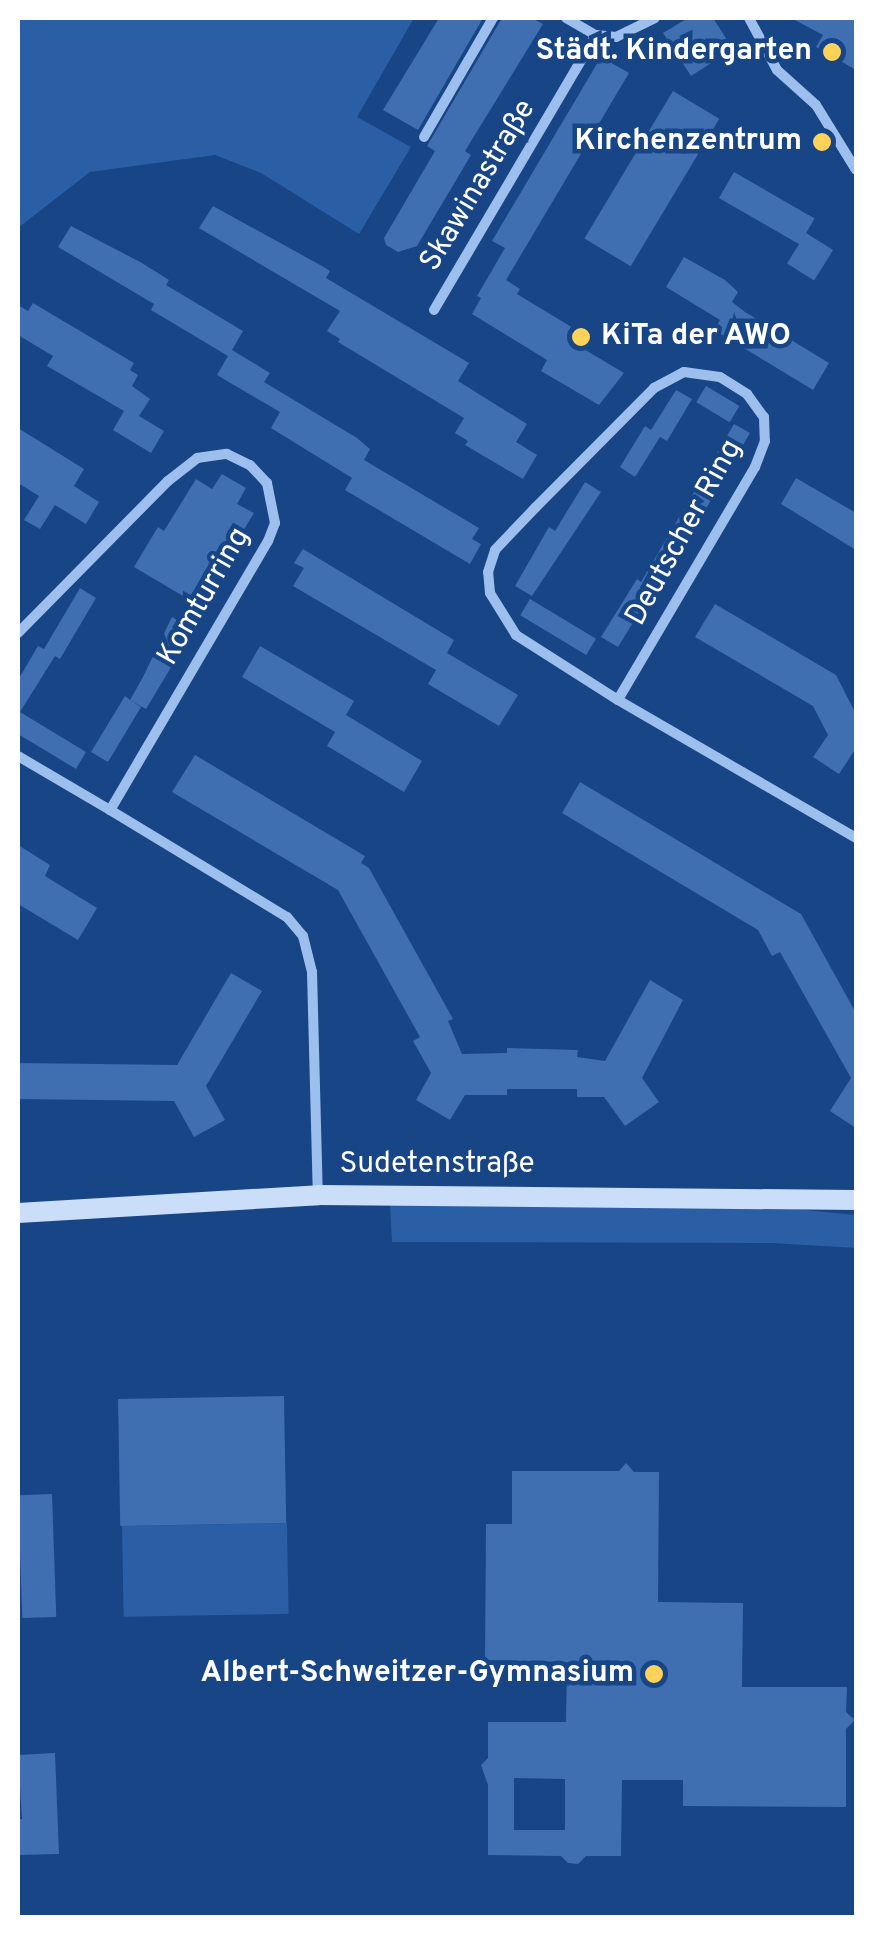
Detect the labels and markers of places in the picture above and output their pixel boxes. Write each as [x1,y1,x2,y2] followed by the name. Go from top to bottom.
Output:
[536,34,812,70] place label: Städt. Kindergarten
[821,41,843,63] marker: Städt. Kindergarten
[575,124,802,160] place label: Kirchenzentrum
[811,131,833,153] marker: Kirchenzentrum
[601,319,792,355] place label: KiTa der AWO
[570,326,592,348] marker: KiTa der AWO
[200,1656,634,1692] place label: Albert-Schweitzer-Gymnasium
[643,1663,665,1685] marker: Albert-Schweitzer-Gymnasium

